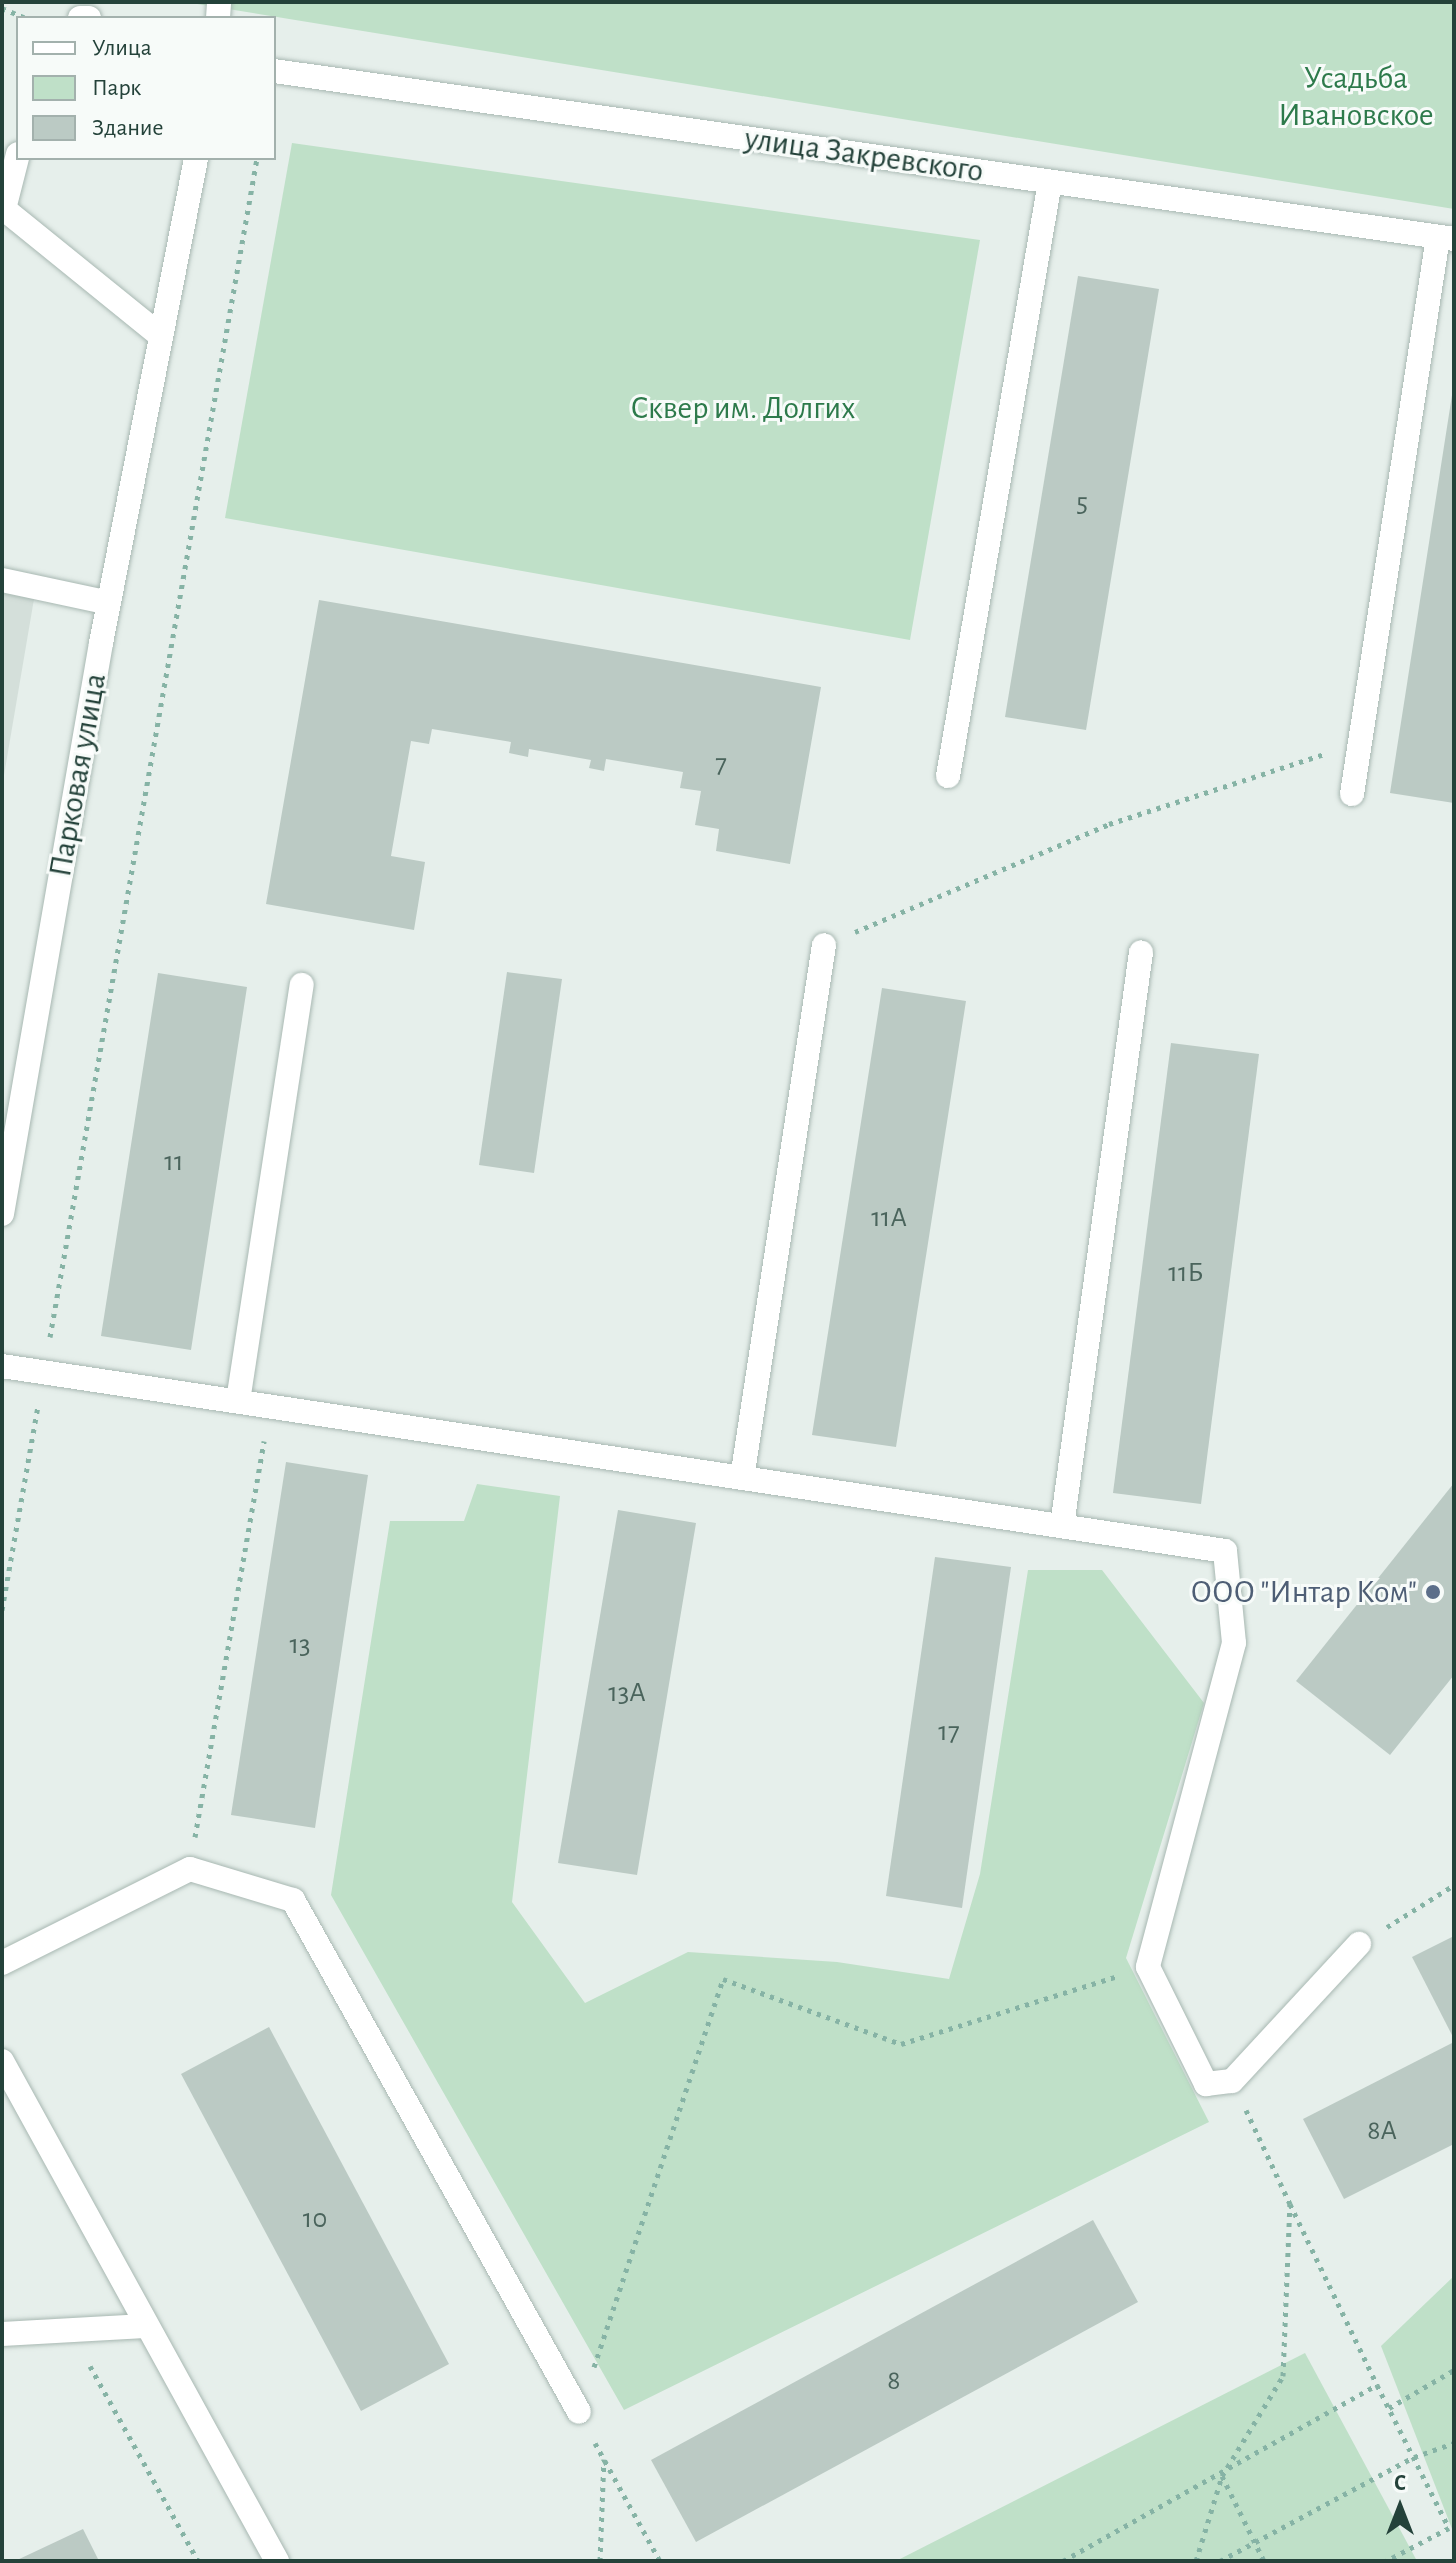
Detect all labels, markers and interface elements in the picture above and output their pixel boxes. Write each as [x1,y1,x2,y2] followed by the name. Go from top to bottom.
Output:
[16,16,276,160] legend
[92,36,152,60] text: Улица
[1278,60,1434,135] park label: Усадьба Ивановское
[92,76,141,100] text: Парк
[92,116,163,140] text: Здание
[742,119,986,191] street label: улица Закревского
[631,389,855,427] park label: Сквер им. Долгих
[1076,486,1088,520] house number: 5
[41,670,115,880] street label: Парковая улица
[715,747,727,781] house number: 7
[164,1145,184,1179] house number: 11
[871,1201,907,1235] house number: 11А
[1168,1256,1204,1290] house number: 11Б
[1190,1573,1417,1611] place label: ООО "Интар Ком"
[1424,1583,1442,1601] marker: ООО "Интар Ком"
[289,1628,311,1662] house number: 13
[608,1676,646,1710] house number: 13А
[938,1715,960,1749] house number: 17
[1367,2114,1397,2148] house number: 8А
[303,2202,327,2236] house number: 10
[887,2364,901,2398] house number: 8
[1360,2467,1440,2547] north arrow
[1394,2472,1406,2494] text: С

